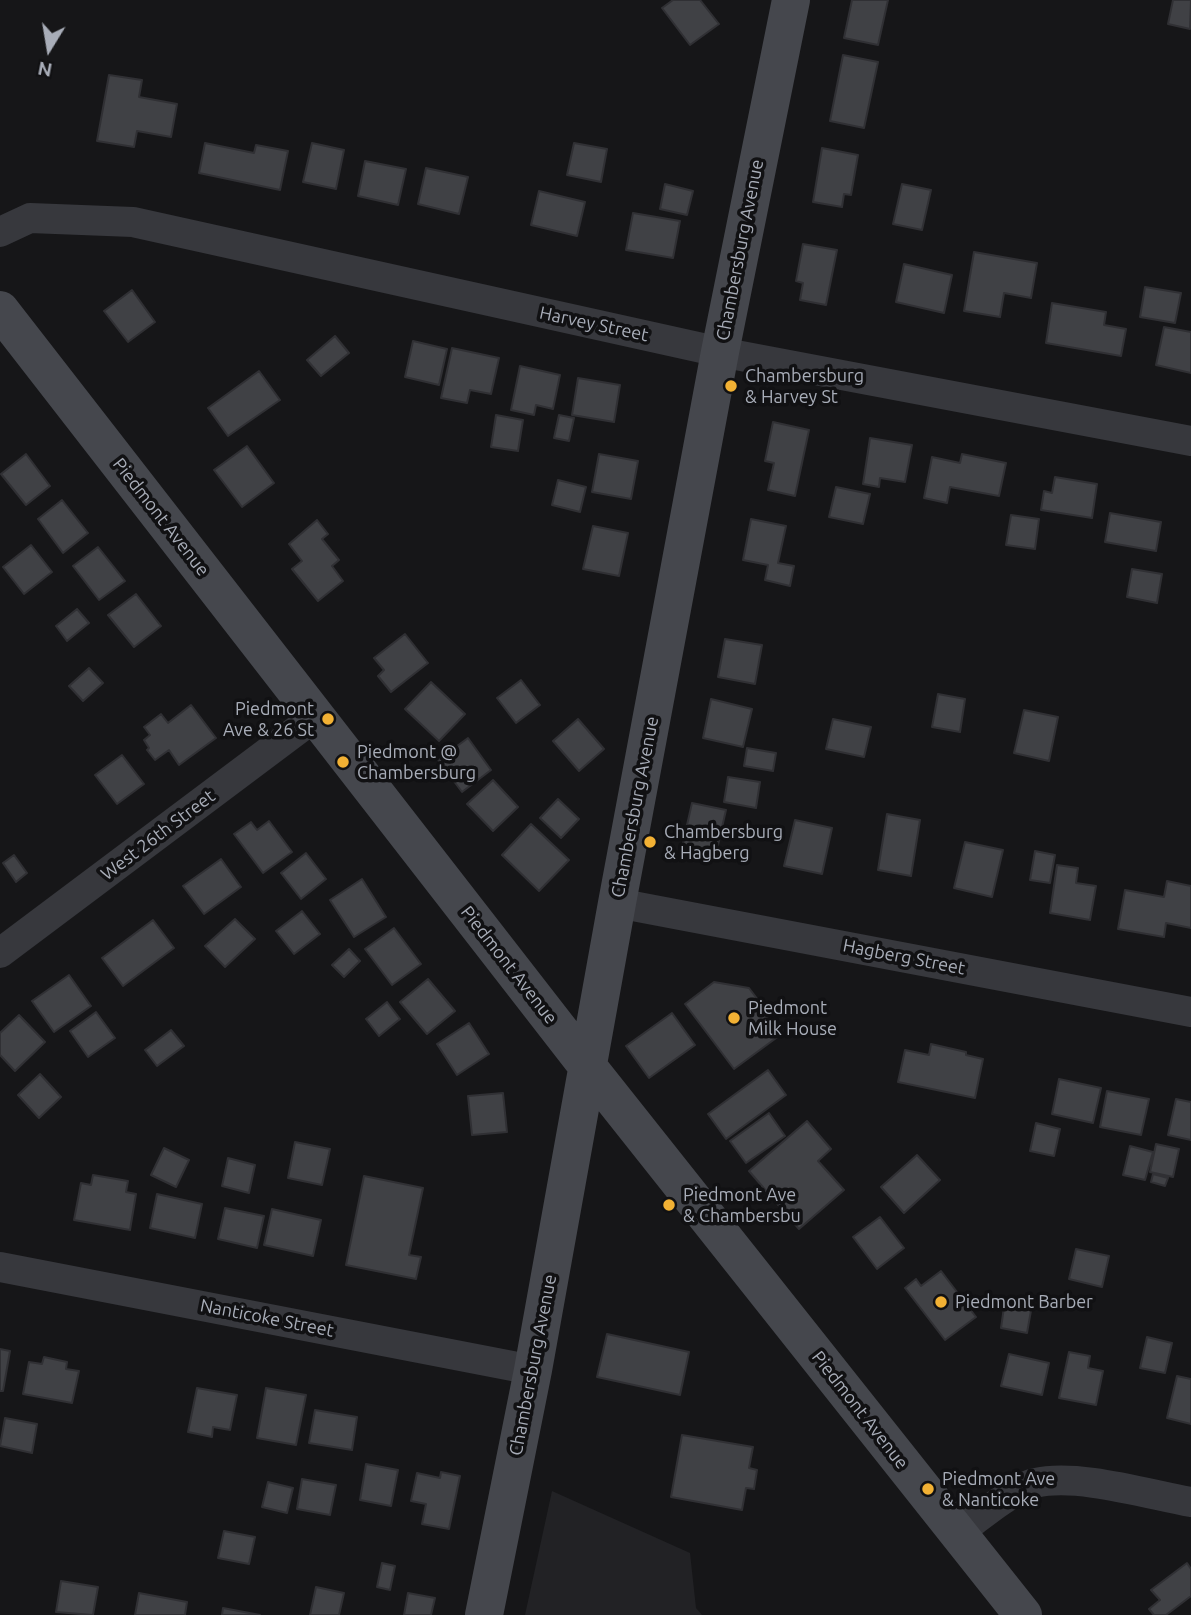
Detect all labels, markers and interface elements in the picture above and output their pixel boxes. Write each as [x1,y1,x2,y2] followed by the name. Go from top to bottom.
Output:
[14,14,84,84] north arrow
[36,57,54,82] text: N
[712,158,768,342] street label: Chambersburg Avenue
[538,302,650,346] street label: Harvey Street
[745,365,864,408] place label: Chambersburg & Harvey St
[723,378,739,394] marker: Chambersburg & Harvey St
[108,454,214,580] street label: Piedmont Avenue
[223,698,314,740] place label: Piedmont Ave & 26 St
[320,711,336,727] marker: Piedmont Ave & 26 St
[607,715,663,899] street label: Chambersburg Avenue
[357,741,476,784] place label: Piedmont @ Chambersburg
[335,754,351,770] marker: Piedmont @ Chambersburg
[97,785,219,885] street label: West 26th Street
[664,821,783,864] place label: Chambersburg & Hagberg
[642,834,658,850] marker: Chambersburg & Hagberg
[456,902,562,1028] street label: Piedmont Avenue
[841,935,967,979] street label: Hagberg Street
[748,997,837,1040] place label: Piedmont Milk House
[726,1010,742,1026] marker: Piedmont Milk House
[683,1184,801,1226] place label: Piedmont Ave & Chambersbu
[661,1197,677,1213] marker: Piedmont Ave & Chambersbu
[505,1273,561,1457] street label: Chambersburg Avenue
[955,1291,1093,1313] place label: Piedmont Barber
[198,1294,336,1342] street label: Nanticoke Street
[933,1294,949,1310] marker: Piedmont Barber
[807,1347,913,1473] street label: Piedmont Avenue
[942,1468,1055,1510] place label: Piedmont Ave & Nanticoke
[920,1481,936,1497] marker: Piedmont Ave & Nanticoke

